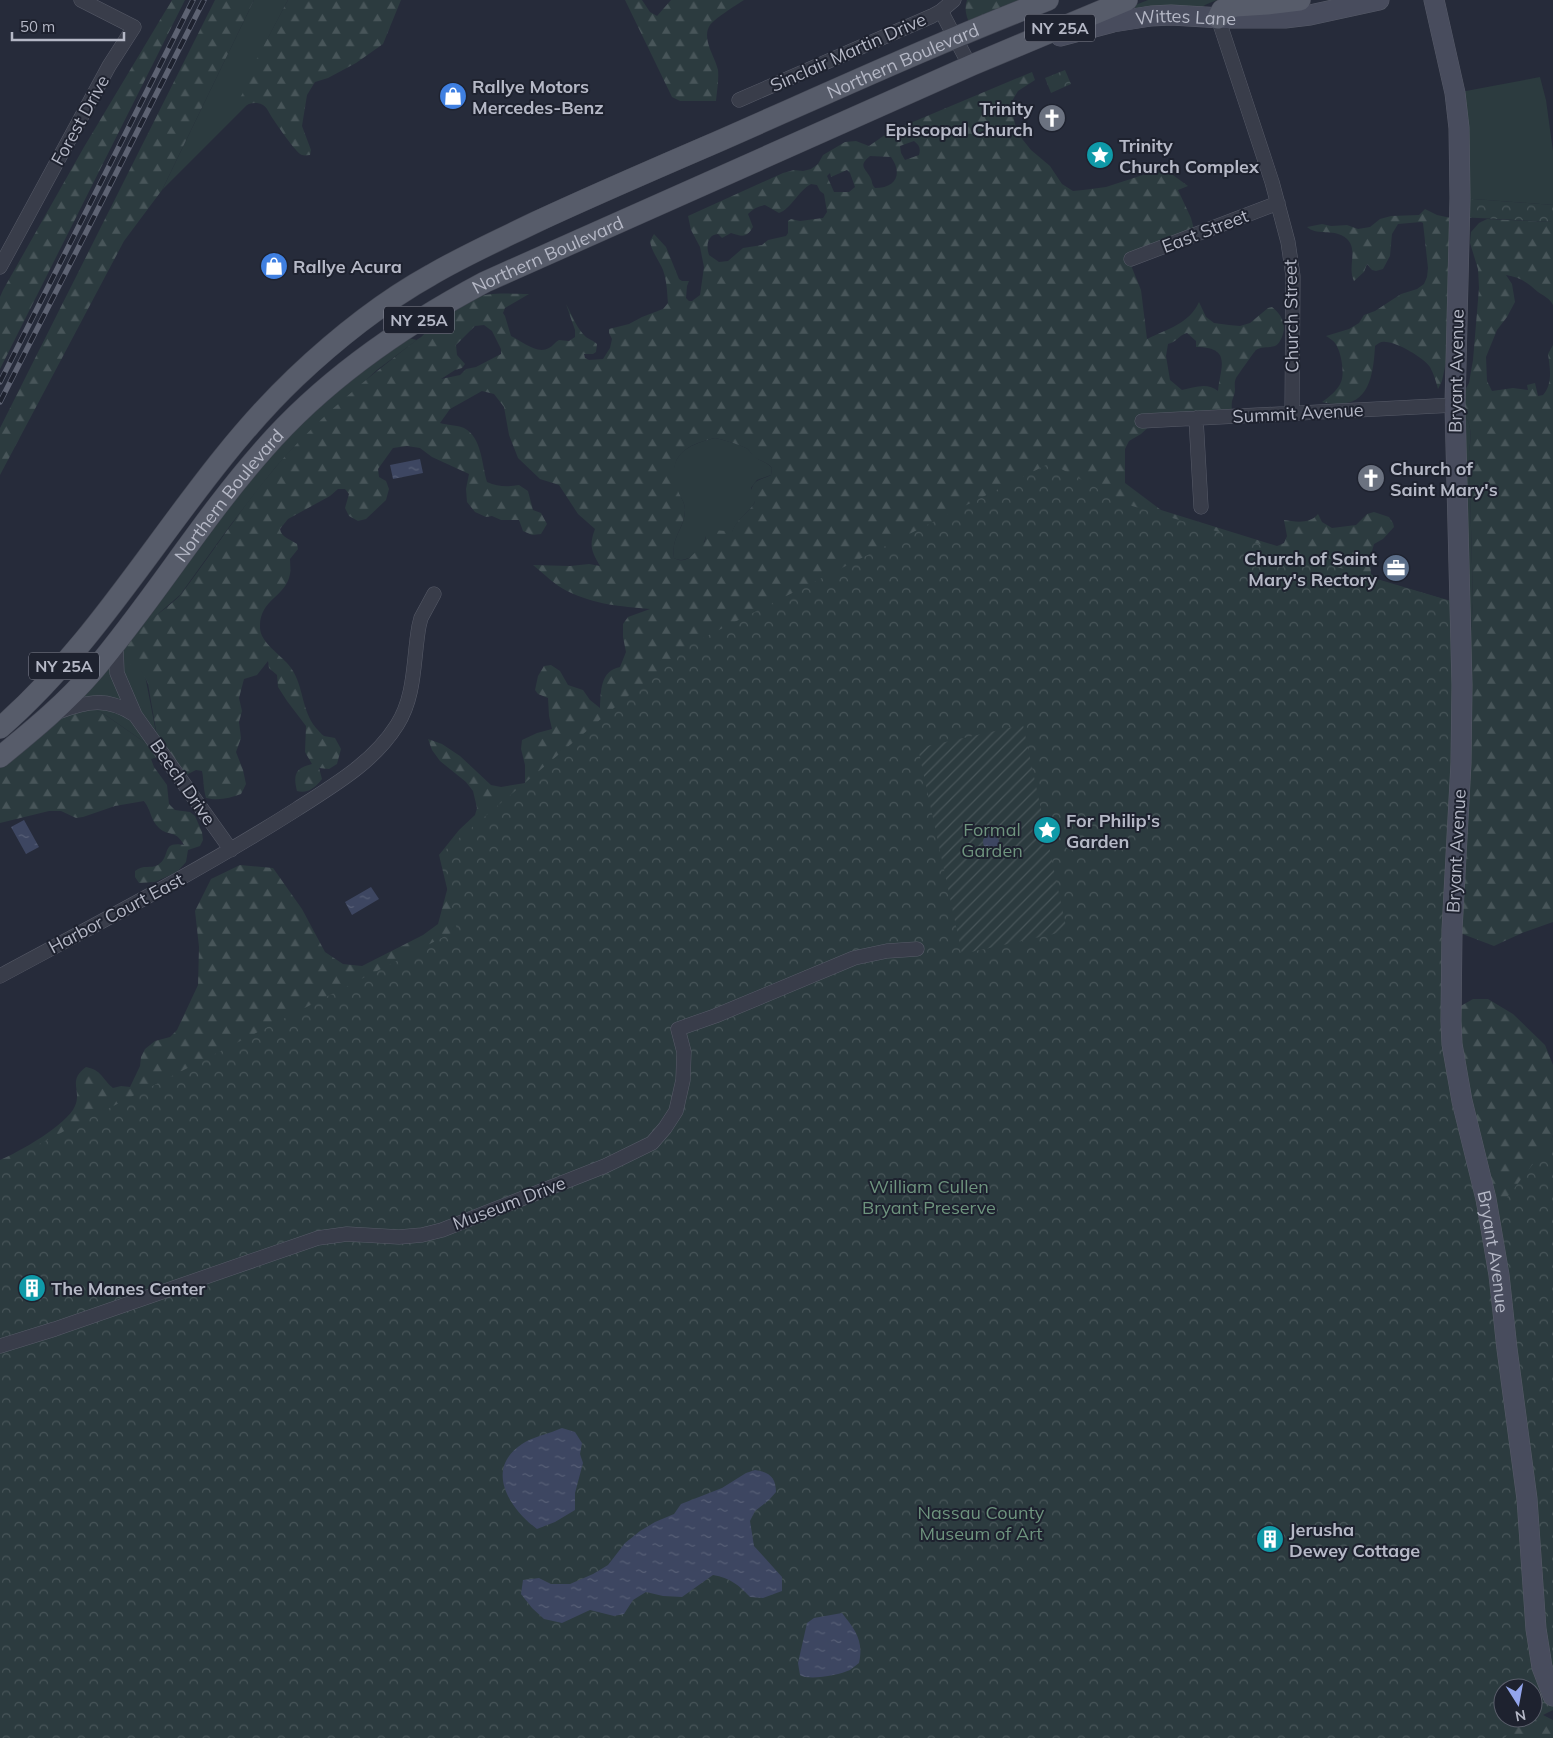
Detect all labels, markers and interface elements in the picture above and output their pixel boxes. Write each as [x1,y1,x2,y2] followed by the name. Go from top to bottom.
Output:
[1134,3,1236,30] street label: Wittes Lane
[767,7,929,97] street label: Sinclair Martin Drive
[12,10,125,42] scale bar
[1025,14,1095,42] road number: NY 25A
[20,17,55,36] text: 50 m
[823,17,982,103] street label: Northern Boulevard
[46,71,114,169] street label: Forest Drive
[472,75,604,119] place label: Rallye Motors Mercedes-Benz
[438,81,468,111] shop icon: Rallye Motors Mercedes-Benz
[885,97,1033,141] place label: Trinity Episcopal Church
[1037,103,1067,133] church icon: Trinity Episcopal Church
[1119,134,1260,178] place label: Trinity Church Complex
[1085,140,1115,170] place icon: Trinity Church Complex
[1158,204,1252,258] street label: East Street
[468,210,627,298] street label: Northern Boulevard
[259,251,289,281] shop icon: Rallye Acura
[293,255,402,278] place label: Rallye Acura
[1279,259,1303,373] street label: Church Street
[384,306,454,334] road number: NY 25A
[1443,309,1469,433] street label: Bryant Avenue
[1232,398,1364,428] street label: Summit Avenue
[169,424,288,566] street label: Northern Boulevard
[1390,457,1498,501] place label: Church of Saint Mary's
[1356,463,1386,493] church icon: Church of Saint Mary's
[1244,547,1377,591] place label: Church of Saint Mary's Rectory
[1381,553,1411,583] office icon: Church of Saint Mary's Rectory
[29,652,99,679] road number: NY 25A
[145,735,221,829] street label: Beech Drive
[1441,789,1471,913] street label: Bryant Avenue
[1066,809,1160,853] place label: For Philip's Garden
[1032,815,1062,845] place icon: For Philip's Garden
[961,818,1023,862] park label: Formal Garden
[44,868,188,958] street label: Harbor Court East
[449,1171,569,1235] street label: Museum Drive
[862,1175,996,1219] park label: William Cullen Bryant Preserve
[1473,1188,1515,1314] street label: Bryant Avenue
[17,1273,47,1303] building icon: The Manes Center
[51,1277,206,1300] place label: The Manes Center
[918,1501,1045,1545] park label: Nassau County Museum of Art
[1289,1518,1420,1562] place label: Jerusha Dewey Cottage
[1255,1524,1285,1554] building icon: Jerusha Dewey Cottage
[1493,1678,1543,1728] north arrow
[1514,1706,1527,1726] text: N

